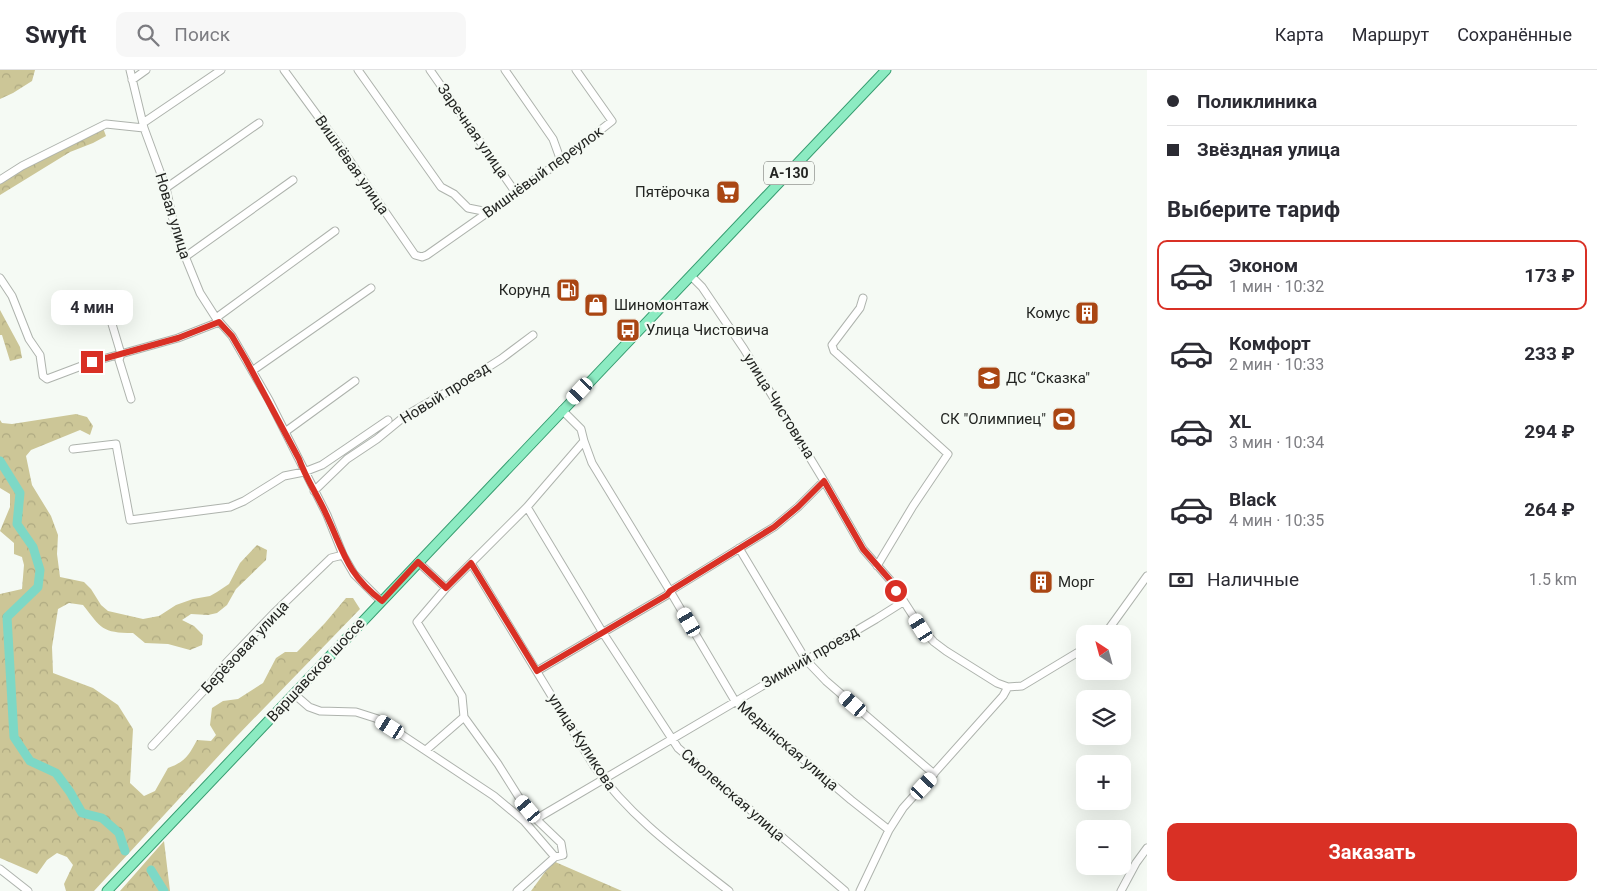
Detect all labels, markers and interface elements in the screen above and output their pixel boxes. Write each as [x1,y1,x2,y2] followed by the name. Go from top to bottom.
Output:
[116,12,466,57] search box
[25,21,86,49] text: Swyft
[134,21,162,49] icon: search
[174,23,230,46] text: Поиск
[1275,24,1324,45] text: Карта
[1352,24,1429,45] text: Маршрут
[1457,24,1572,45] text: Сохранённые
[434,80,512,182] street label: Заречная улица
[1197,90,1317,113] text: Поликлиника
[311,112,393,218] street label: Вишнёвая улица
[479,122,607,222] street label: Вишнёвый переулок
[1197,138,1340,161] text: Звёздная улица
[764,162,814,185] road number: А-130
[151,171,195,261] street label: Новая улица
[715,179,741,205] supermarket icon: Пятёрочка
[635,183,710,201] place label: Пятёрочка
[1167,197,1340,222] text: Выберите тариф
[1169,253,1214,298] icon: car
[1229,254,1298,277] text: Эконом
[1524,264,1575,287] text: 173 ₽
[555,277,581,303] fuel station icon: Корунд
[1229,277,1324,296] text: 1 мин · 10:32
[499,281,550,299] place label: Корунд
[51,290,133,324] callout: 4 мин
[583,292,609,318] shop icon: Шиномонтаж
[614,296,710,314] place label: Шиномонтаж
[70,298,114,317] text: 4 мин
[1074,300,1100,326] building icon: Комус
[1026,304,1070,322] place label: Комус
[615,317,641,343] bus stop icon: Улица Чистовича
[646,321,769,339] place label: Улица Чистовича
[1169,331,1214,376] icon: car
[1229,332,1311,355] text: Комфорт
[1524,342,1575,365] text: 233 ₽
[739,350,819,462] street label: улица Чистовича
[81,351,103,373] route end
[1229,355,1324,374] text: 2 мин · 10:33
[397,358,493,428] street label: Новый проезд
[976,365,1002,391] school or university icon: ДС “Сказка"
[1006,369,1090,387] place label: ДС “Сказка"
[564,375,595,407] car
[1051,406,1077,432] sports icon: СК "Олимпиец"
[1169,409,1214,454] icon: car
[940,410,1046,428] place label: СК "Олимпиец"
[1229,410,1251,433] text: XL
[1524,420,1575,443] text: 294 ₽
[1229,433,1324,452] text: 3 мин · 10:34
[1169,487,1214,532] icon: car
[1229,488,1276,511] text: Black
[1524,498,1575,521] text: 264 ₽
[1229,511,1324,530] text: 4 мин · 10:35
[1167,566,1195,594] icon: cash
[1207,568,1299,591] text: Наличные
[1028,569,1054,595] building icon: Морг
[1529,570,1577,589] text: 1.5 km
[1058,573,1095,591] place label: Морг
[885,580,907,602] route start
[198,597,292,697] street label: Берёзовая улица
[675,605,702,639] car
[906,611,935,645] car
[263,614,369,726] street label: Варшавское шоссе
[758,622,862,692] street label: Зимний проезд
[1076,625,1131,680] north arrow
[1076,625,1131,875] map controls
[836,688,869,720] car
[544,690,620,794] street label: улица Куликова
[1076,690,1131,745] button: layers
[734,697,842,795] street label: Медынская улица
[373,713,406,741] car
[677,745,789,845] street label: Смоленская улица
[1076,755,1131,810] button: +
[908,770,939,802] car
[512,793,543,825] car
[1076,820,1131,875] button: −
[1167,823,1577,881] button: Заказать

